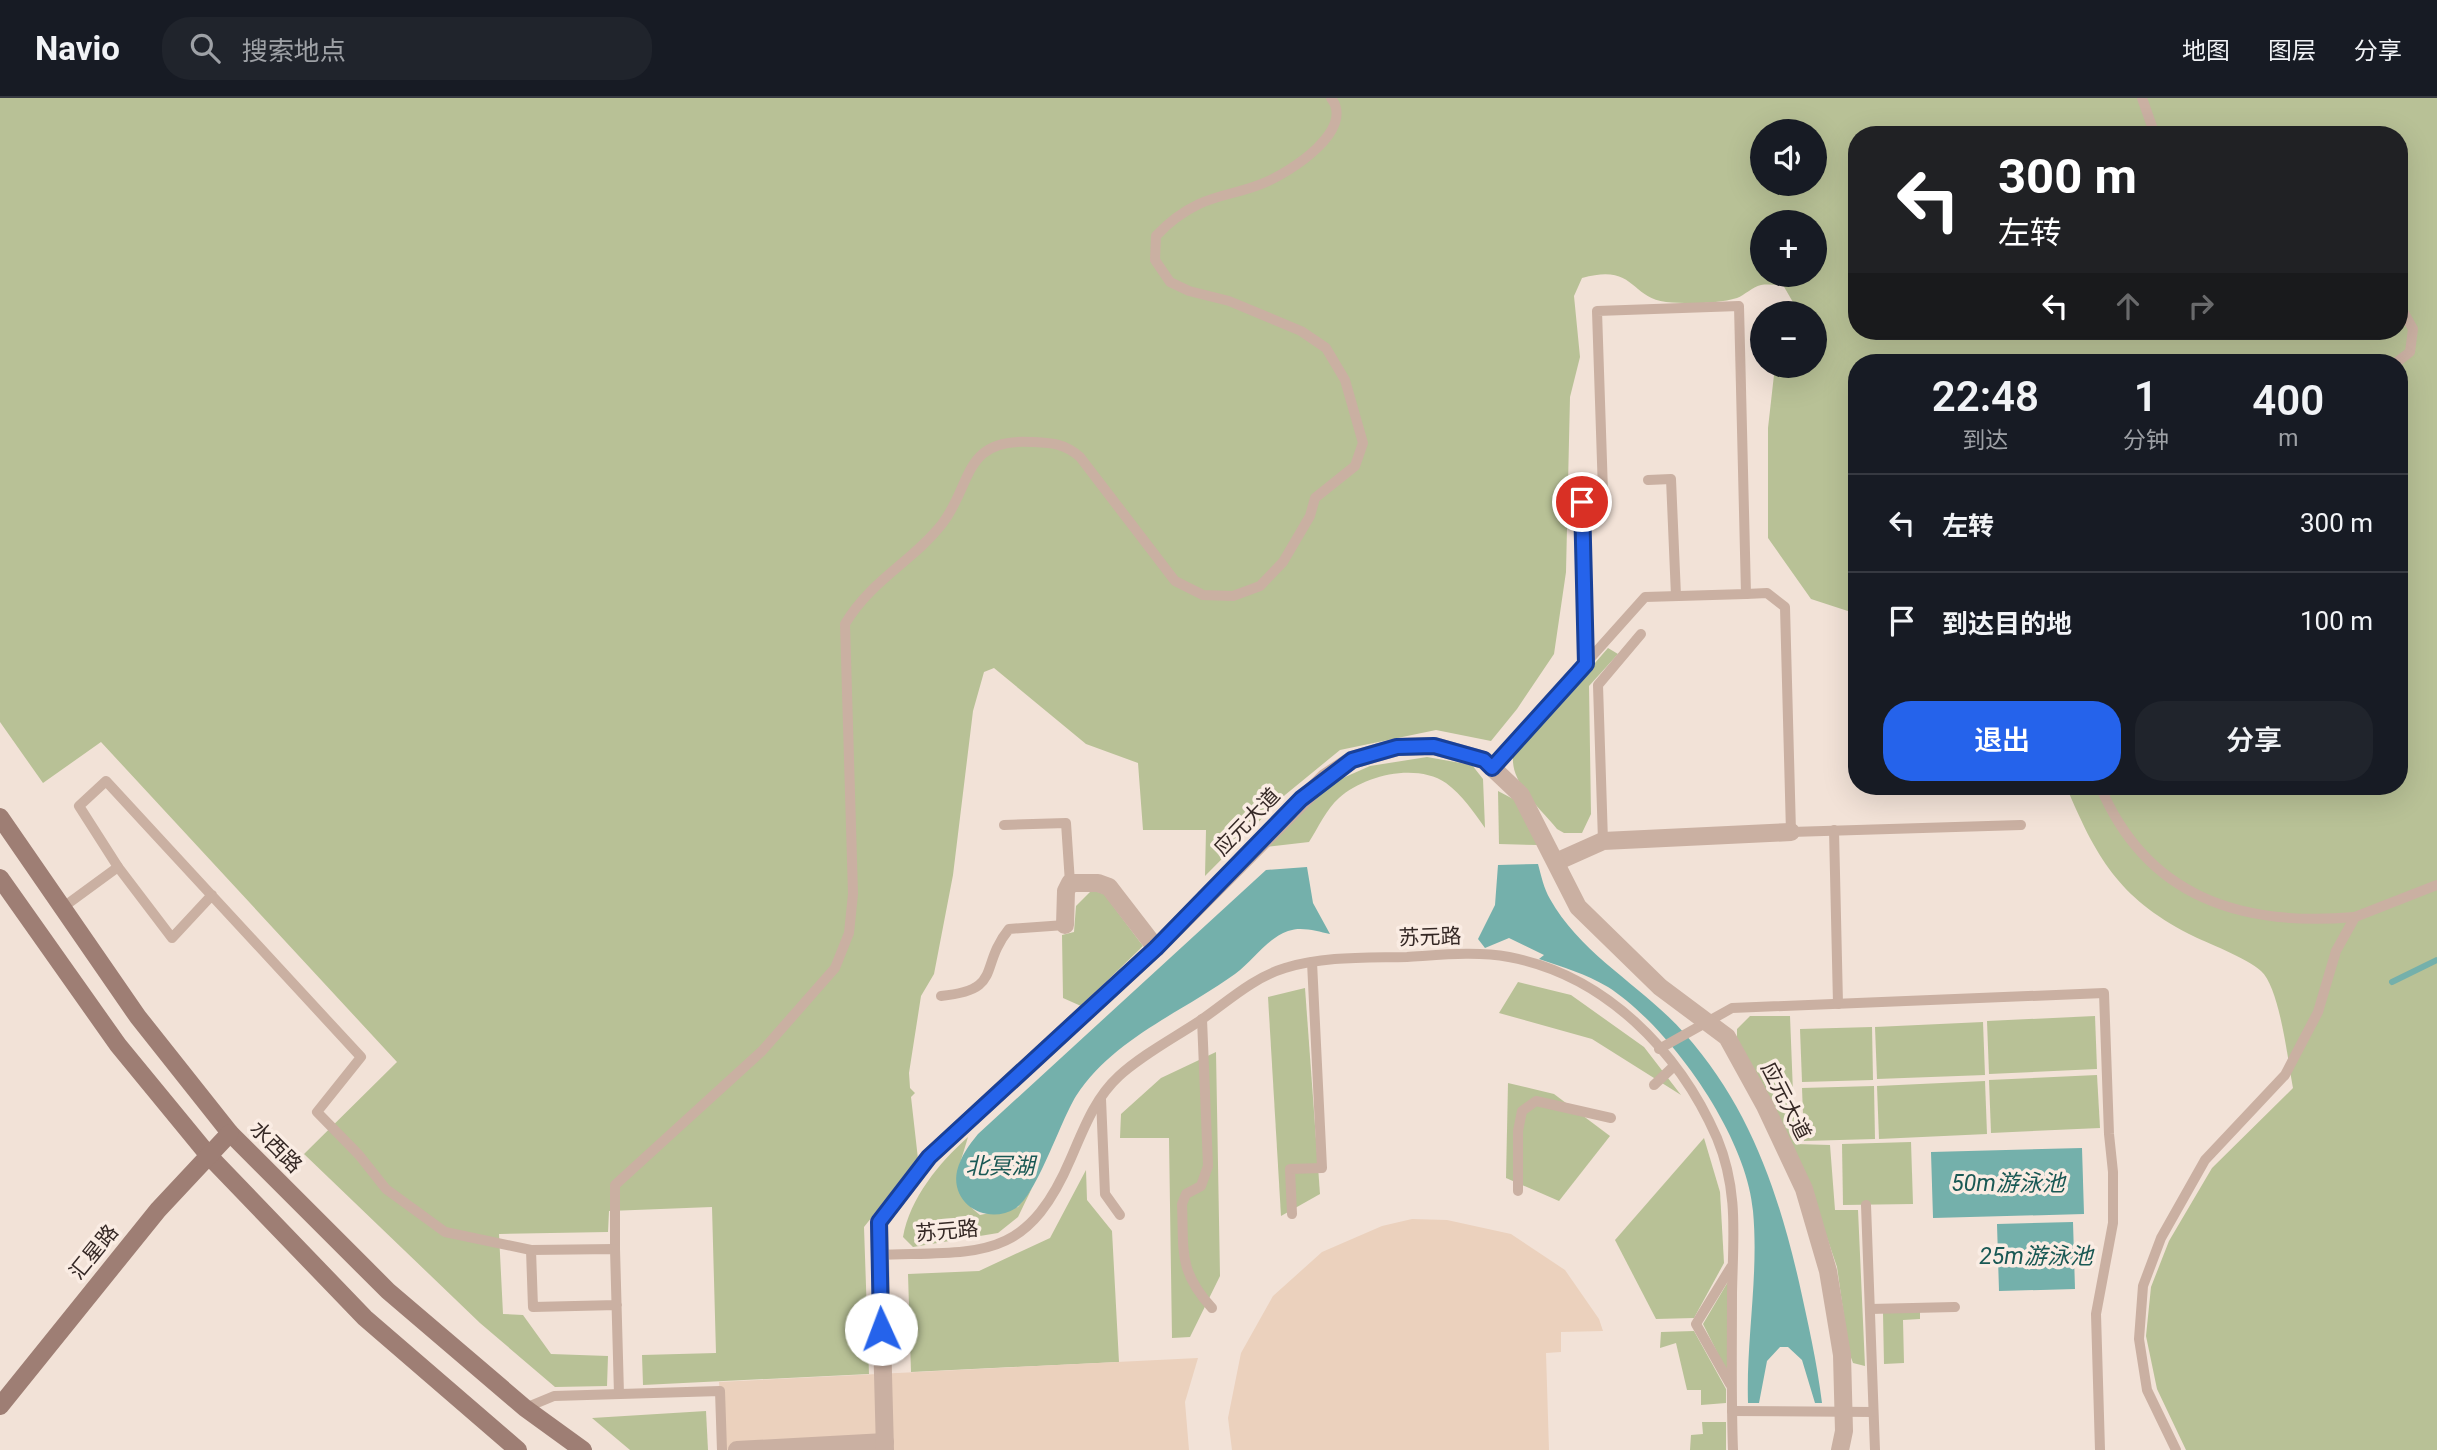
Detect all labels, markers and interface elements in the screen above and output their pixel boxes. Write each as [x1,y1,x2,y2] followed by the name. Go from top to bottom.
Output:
[162,17,652,80] search box
[35,29,120,68] text: Navio
[186,29,224,67] icon: search
[242,36,346,66] text: 搜索地点
[2182,37,2230,65] text: 地图
[2268,37,2316,65] text: 图层
[2354,37,2402,65] text: 分享
[1750,119,1827,378] map controls
[1750,119,1827,196] button: sound
[1998,148,2137,205] text: 300 m
[1883,154,1974,245] icon: left
[1750,210,1827,287] button: +
[1998,214,2062,252] text: 左转
[2036,287,2074,325] icon: left
[2109,287,2147,325] icon: ahead
[2182,287,2220,325] icon: right
[1750,301,1827,378] button: −
[1932,372,2039,421] text: 22:48
[2134,372,2158,421] text: 1
[2252,376,2324,425] text: 400
[2278,425,2298,452] text: m
[1962,427,2008,454] text: 到达
[2123,427,2169,454] text: 分钟
[1552,472,1612,532] pin
[1563,483,1601,521] icon: arrive
[1883,504,1921,542] icon: left
[2300,508,2373,538] text: 300 m
[1942,511,1994,541] text: 左转
[1883,602,1921,640] icon: arrive
[2300,606,2373,636] text: 100 m
[1942,609,2072,639] text: 到达目的地
[1883,701,2121,781] button: 退出
[2135,701,2373,781] button: 分享
[1209,783,1285,861] street label: 应元大道
[1398,924,1462,950] street label: 苏元路
[1756,1058,1816,1144] street label: 应元大道
[245,1116,307,1178] street label: 水西路
[966,1153,1038,1180] water label: 北冥湖
[1951,1170,2067,1197] water label: 50m游泳池
[915,1216,979,1246] street label: 苏元路
[65,1220,123,1284] street label: 汇星路
[1979,1243,2095,1270] water label: 25m游泳池
[844,1292,918,1366] position arrow

